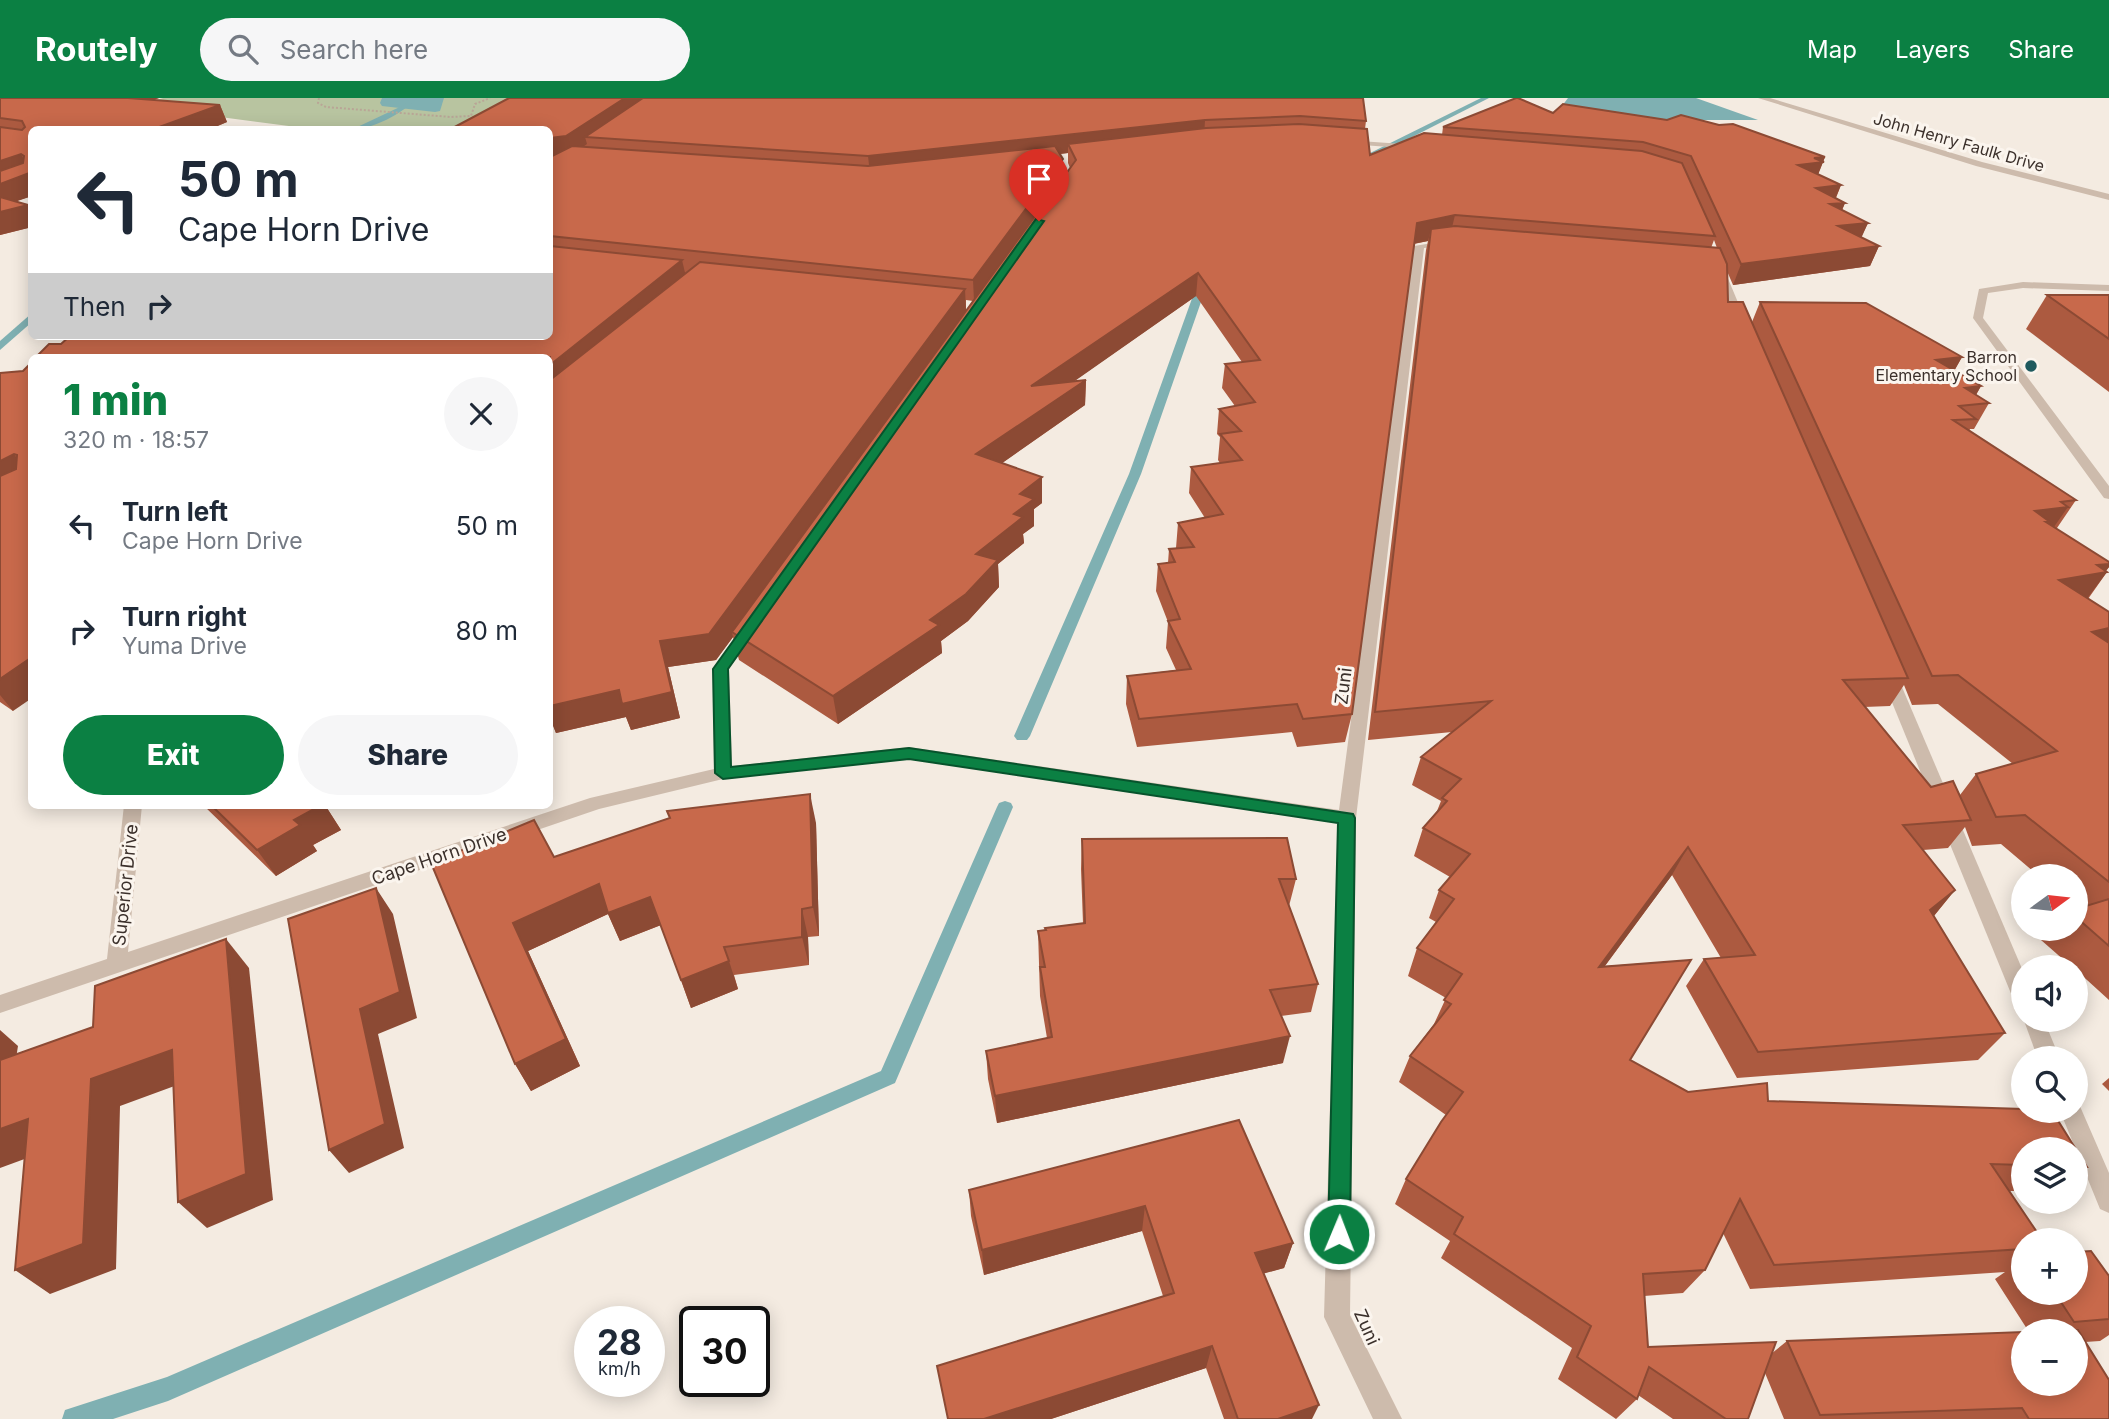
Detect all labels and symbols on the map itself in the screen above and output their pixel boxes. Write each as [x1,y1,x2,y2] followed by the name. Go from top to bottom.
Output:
[1871,108,2047,176] street label: John Henry Faulk Drive
[1009,149,1069,221] pin
[1875,347,2017,385] place label: Barron Elementary School
[2023,358,2039,374] marker: Barron Elementary School
[1330,666,1356,706] street label: Zuni
[108,823,142,947] street label: Superior Drive
[369,823,509,889] street label: Cape Horn Drive
[2011,864,2088,942] north arrow
[1302,1197,1376,1271] position arrow
[679,1306,770,1397] speed limit sign: 30
[1350,1306,1384,1348] street label: Zuni

